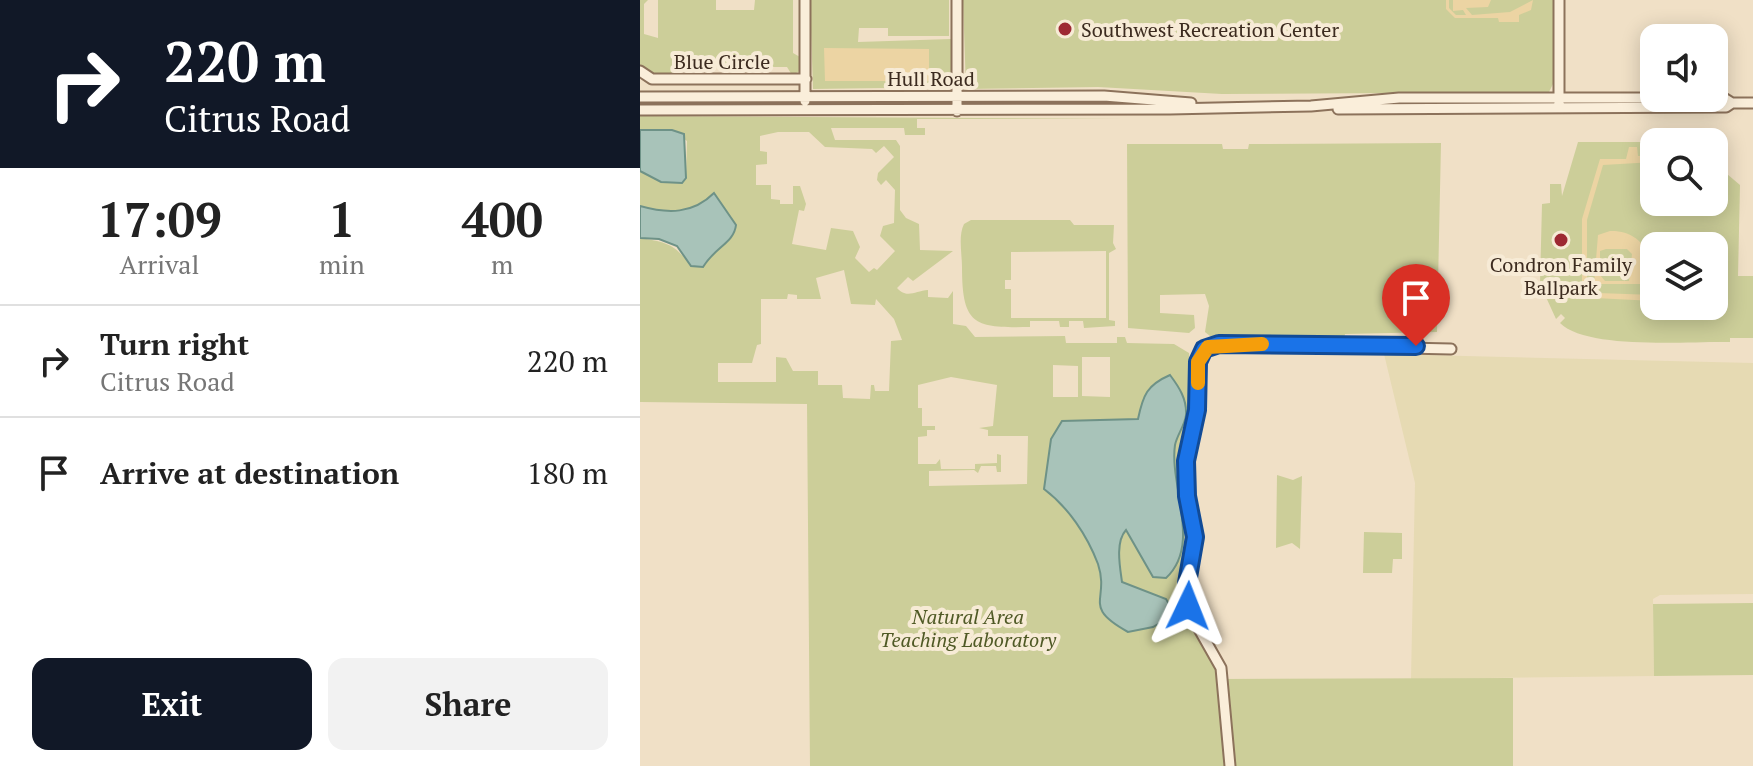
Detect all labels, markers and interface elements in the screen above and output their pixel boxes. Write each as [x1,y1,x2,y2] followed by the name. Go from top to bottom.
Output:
[1081,16,1339,43] place label: Southwest Recreation Center
[1056,20,1074,38] marker: Southwest Recreation Center
[164,24,326,98] text: 220 m
[1640,24,1728,320] map controls
[1640,24,1728,112] button: sound
[32,32,136,136] icon: right
[674,48,770,75] street label: Blue Circle
[887,65,975,92] street label: Hull Road
[164,95,351,142] text: Citrus Road
[1640,128,1728,216] button: search
[97,187,222,251] text: 17:09
[328,187,355,251] text: 1
[462,187,543,251] text: 400
[1552,231,1570,249] marker: Condron Family Ballpark
[1640,232,1728,320] button: layers
[120,247,199,281] text: Arrival
[319,247,365,281] text: min
[491,247,514,281] text: m
[1490,251,1633,301] place label: Condron Family Ballpark
[1382,264,1450,346] pin
[1394,276,1438,320] icon: arrive
[100,324,249,364] text: Turn right
[32,339,76,383] icon: right
[527,341,608,381] text: 220 m
[100,364,235,398] text: Citrus Road
[32,451,76,495] icon: arrive
[100,453,399,493] text: Arrive at destination
[527,453,608,493] text: 180 m
[1146,564,1230,648] position arrow
[880,603,1057,653] park label: Natural Area Teaching Laboratory
[32,658,312,750] button: Exit
[328,658,608,750] button: Share

